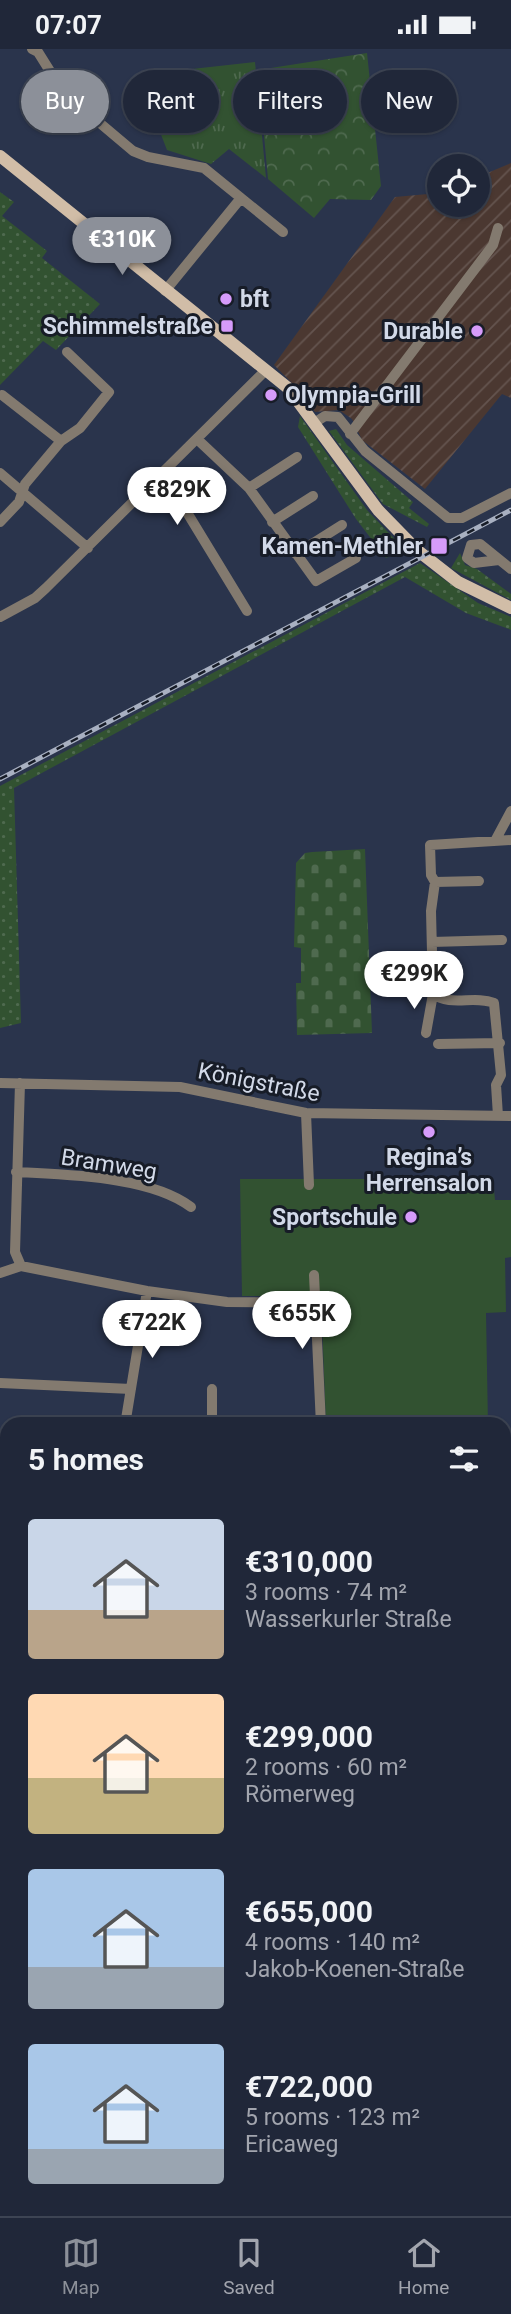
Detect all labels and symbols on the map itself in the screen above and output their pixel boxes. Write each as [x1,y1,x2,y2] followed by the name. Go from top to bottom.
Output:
[73,217,171,277] pin: €310K
[240,286,269,313] place label: bft
[218,291,234,307] marker: bft
[43,313,213,340] place label: Schimmelstraße
[219,318,235,334] marker: Schimmelstraße
[383,318,463,345] place label: Durable
[469,323,485,339] marker: Durable
[285,382,421,409] place label: Olympia-Grill
[263,387,279,403] marker: Olympia-Grill
[128,468,226,527] pin: €829K
[262,533,424,560] place label: Kamen-Methler
[429,536,449,556] marker: Kamen-Methler
[365,951,463,1011] pin: €299K
[196,1057,322,1108] street label: Königstraße
[421,1124,437,1140] marker: Regina’s Herrensalon
[59,1144,159,1185] street label: Bramweg
[366,1144,492,1197] place label: Regina’s Herrensalon
[272,1204,397,1231] place label: Sportschule
[403,1209,419,1225] marker: Sportschule
[253,1291,351,1351] pin: €655K
[103,1301,201,1360] pin: €722K

